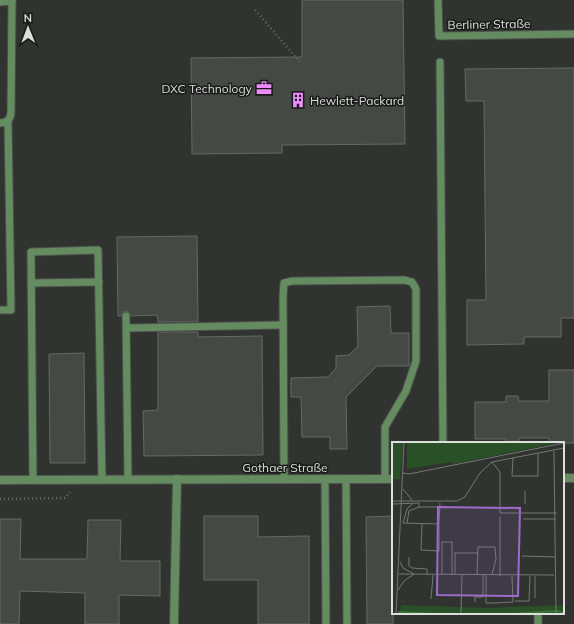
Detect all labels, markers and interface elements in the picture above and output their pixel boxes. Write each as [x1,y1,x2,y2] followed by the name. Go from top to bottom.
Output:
[8,8,48,48] north arrow
[24,11,32,25] text: N
[447,16,531,32] street label: Berliner Straße
[255,79,273,97] office icon: DXC Technology
[161,81,253,96] place label: DXC Technology
[289,91,307,109] building icon: Hewlett-Packard
[310,93,404,108] place label: Hewlett-Packard
[392,442,564,614] inset map
[242,460,328,475] street label: Gothaer Straße

